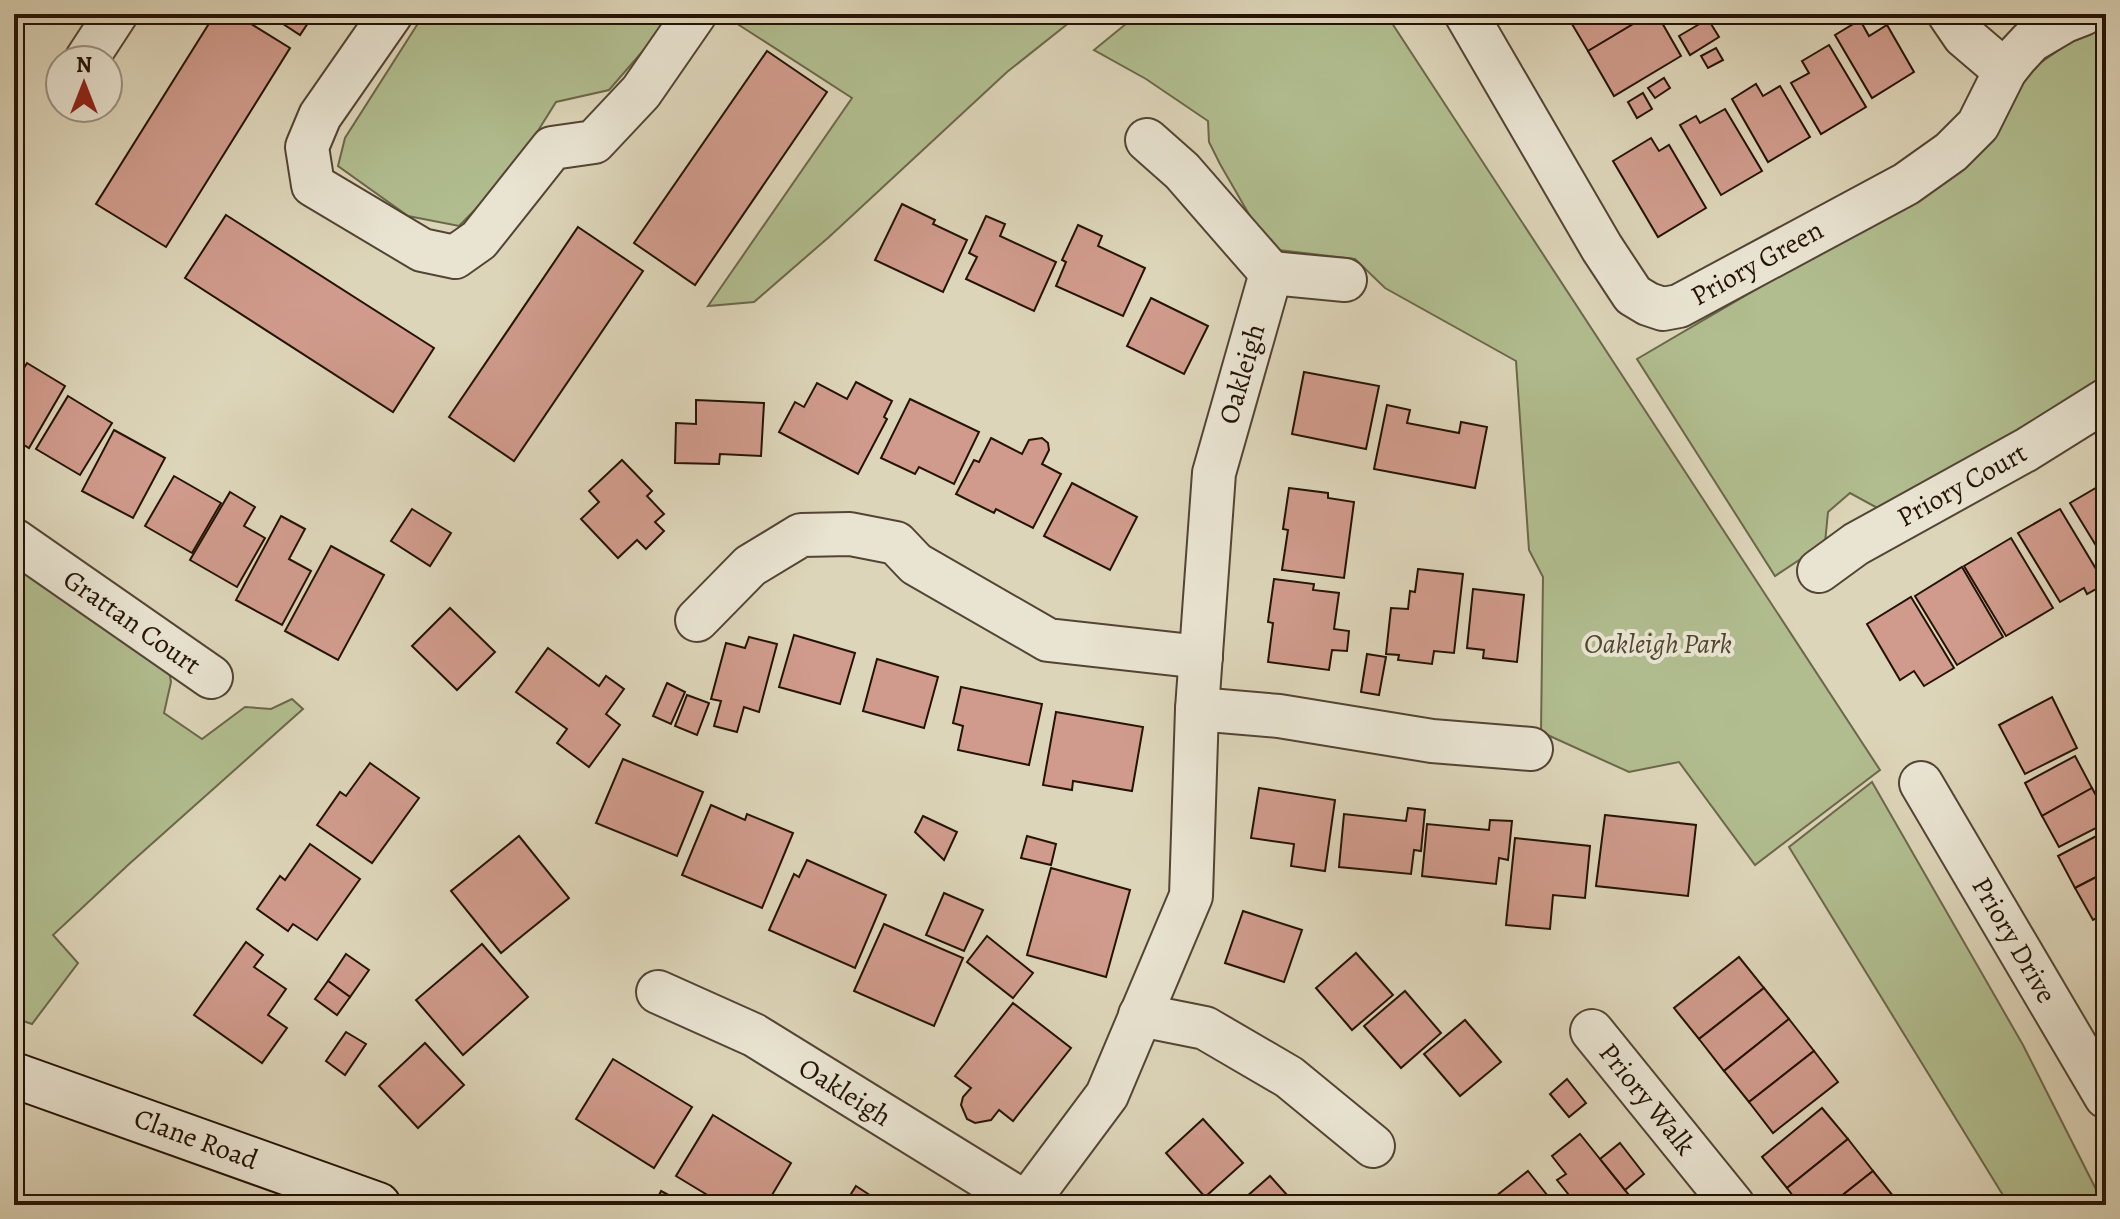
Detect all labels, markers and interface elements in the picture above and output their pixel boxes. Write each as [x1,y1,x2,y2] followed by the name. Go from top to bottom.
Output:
[44,44,124,124] north arrow
[76,50,92,80] text: N
[1684,211,1830,315] street label: Priory Green
[1210,319,1274,429] street label: Oakleigh
[1890,434,2034,536] street label: Priory Court
[56,561,208,683] street label: Grattan Court
[1584,625,1732,663] park label: Oakleigh Park
[1963,870,2065,1010] street label: Priory Drive
[1590,1035,1704,1163] street label: Priory Walk
[791,1049,899,1135] street label: Oakleigh
[129,1099,264,1179] street label: Clane Road

